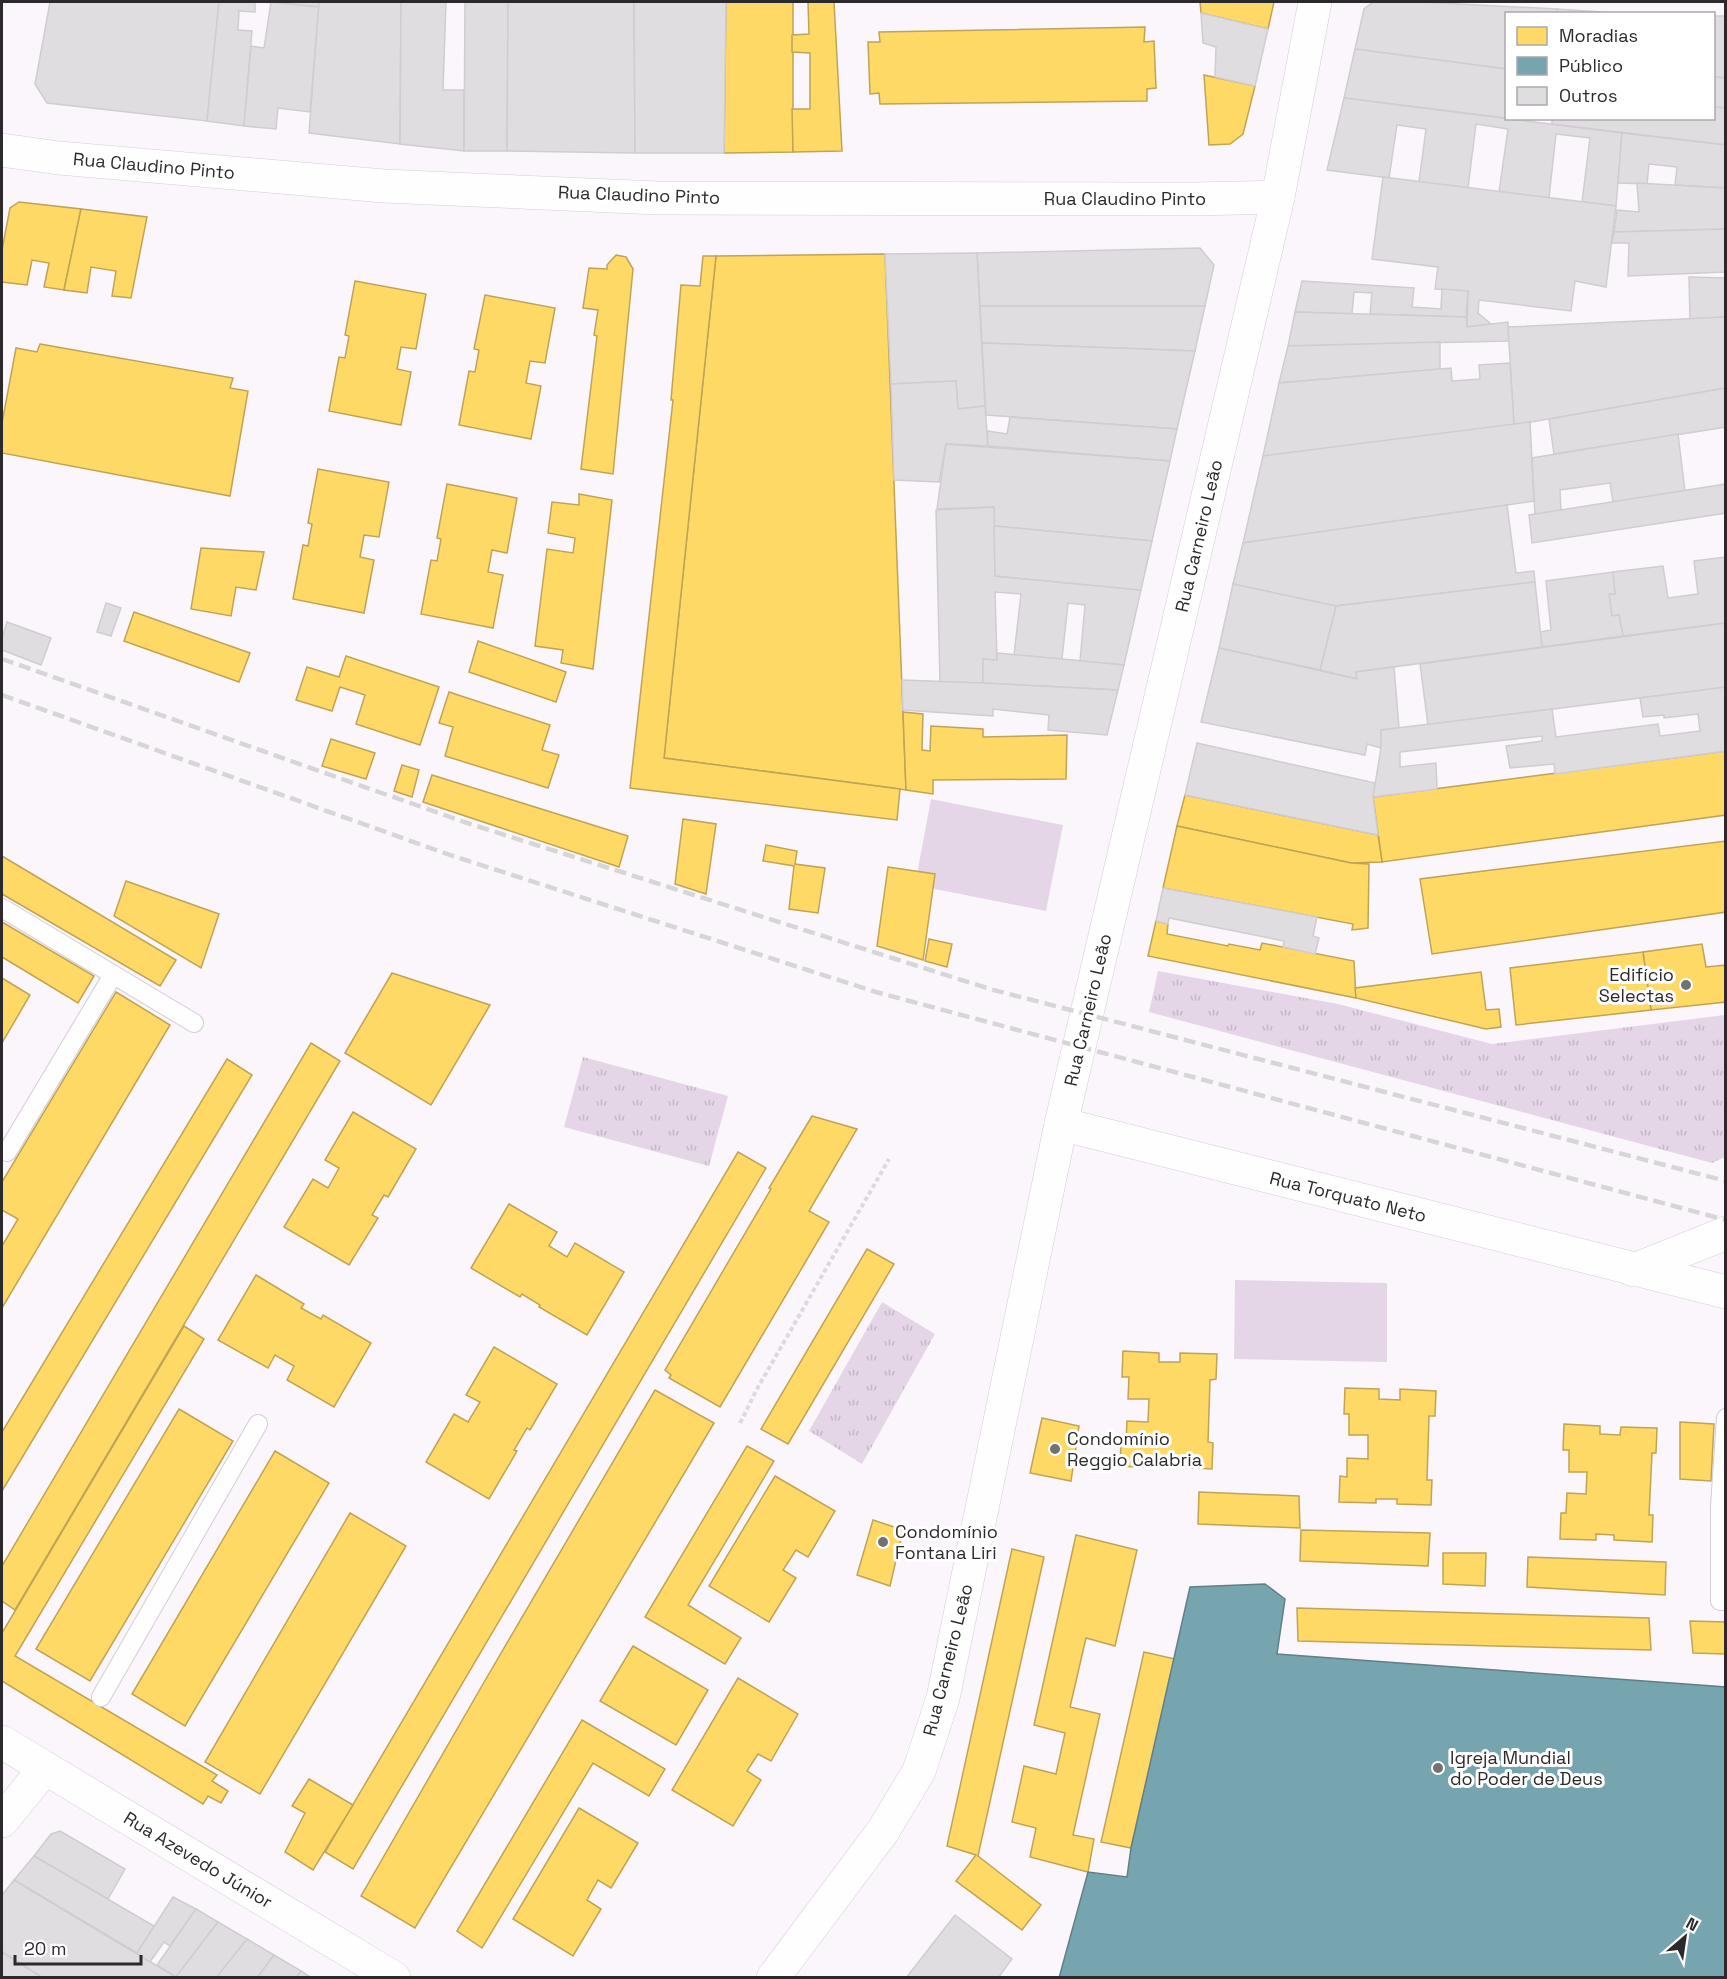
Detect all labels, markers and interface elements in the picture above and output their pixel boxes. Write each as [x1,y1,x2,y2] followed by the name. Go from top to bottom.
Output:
[1505,12,1715,120] legend
[1559,24,1638,47] text: Moradias
[1559,54,1623,77] text: Público
[1559,84,1617,107] text: Outros
[72,147,236,184] street label: Rua Claudino Pinto
[557,180,721,209] street label: Rua Claudino Pinto
[1044,187,1206,210] street label: Rua Claudino Pinto
[1170,457,1227,614] street label: Rua Carneiro Leão
[1059,931,1116,1088] street label: Rua Carneiro Leão
[1599,963,1674,1007] place label: Edifício Selectas
[1679,978,1693,992] marker: Edifício Selectas
[1267,1166,1429,1227] street label: Rua Torquato Neto
[1067,1427,1202,1471] place label: Condomínio Reggio Calabria
[1048,1442,1062,1456] marker: Condomínio Reggio Calabria
[895,1520,998,1564] place label: Condomínio Fontana Liri
[876,1535,890,1549] marker: Condomínio Fontana Liri
[917,1581,978,1738] street label: Rua Carneiro Leão
[1450,1746,1603,1790] place label: Igreja Mundial do Poder de Deus
[1431,1761,1445,1775] marker: Igreja Mundial do Poder de Deus
[120,1806,277,1913] street label: Rua Azevedo Júnior
[1655,1907,1715,1967] north arrow
[1682,1913,1702,1936] text: N
[15,1928,141,1966] scale bar
[24,1937,67,1960] text: 20 m

